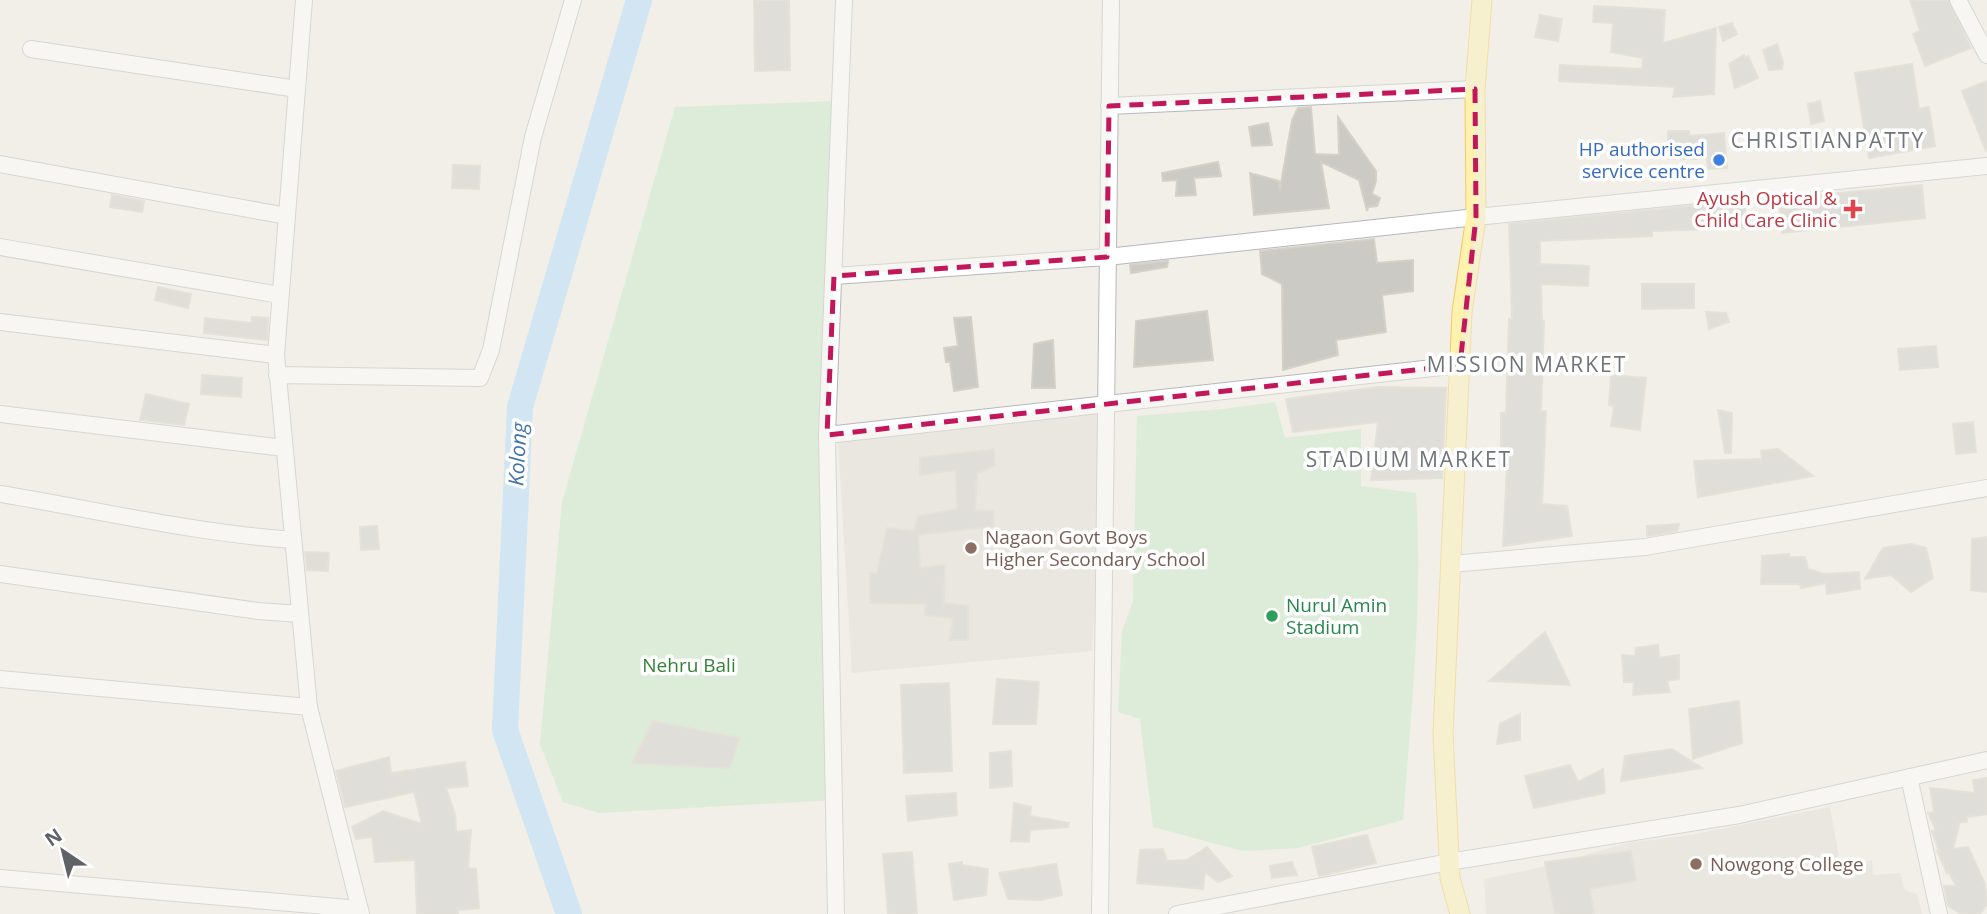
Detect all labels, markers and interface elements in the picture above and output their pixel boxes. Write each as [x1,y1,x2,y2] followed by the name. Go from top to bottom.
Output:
[1731,126,1925,154] district label: CHRISTIANPATTY
[1579,136,1705,184] place label: HP authorised service centre
[1711,152,1727,168] marker: HP authorised service centre
[1694,185,1837,233] place label: Ayush Optical & Child Care Clinic
[1843,199,1863,219] marker: Ayush Optical & Child Care Clinic
[1427,350,1627,378] district label: MISSION MARKET
[501,420,533,486] water label: Kolong
[1306,445,1512,473] district label: STADIUM MARKET
[985,524,1206,572] place label: Nagaon Govt Boys Higher Secondary School
[963,540,979,556] marker: Nagaon Govt Boys Higher Secondary School
[1286,592,1387,640] place label: Nurul Amin Stadium
[1264,608,1280,624] marker: Nurul Amin Stadium
[642,652,736,678] park label: Nehru Bali
[28,816,98,886] north arrow
[39,822,67,852] text: N
[1710,851,1864,877] place label: Nowgong College
[1688,856,1704,872] marker: Nowgong College

